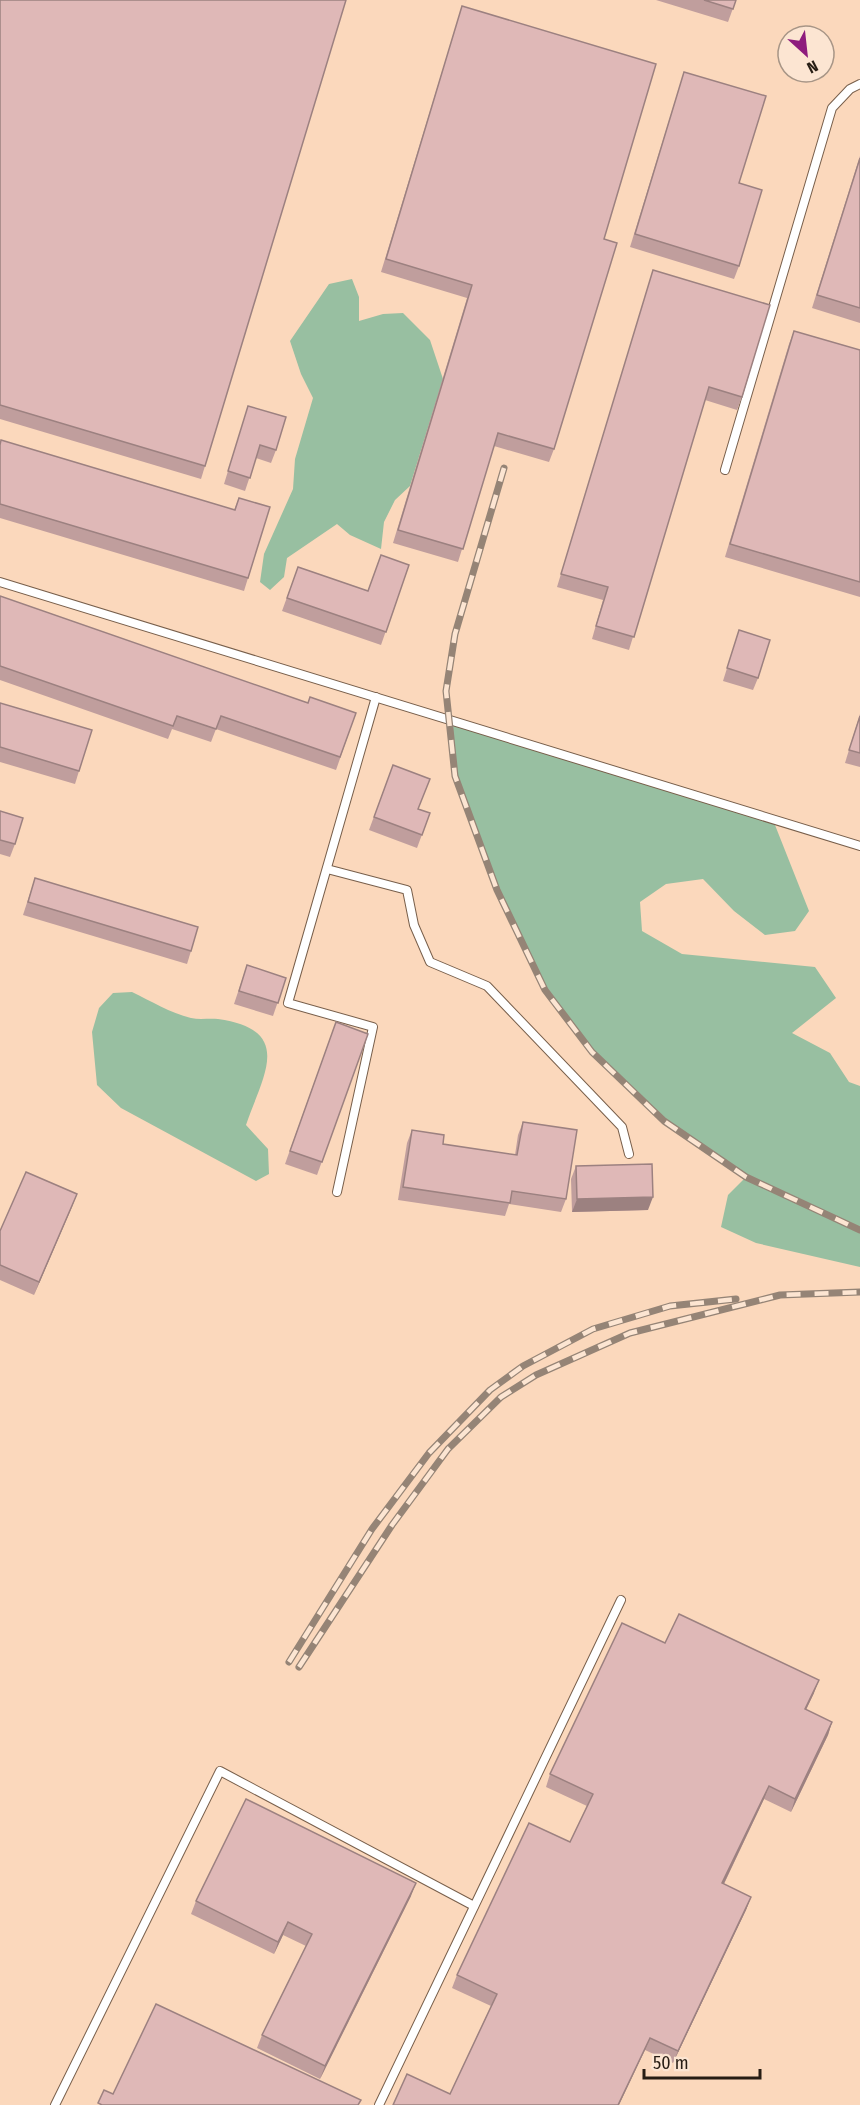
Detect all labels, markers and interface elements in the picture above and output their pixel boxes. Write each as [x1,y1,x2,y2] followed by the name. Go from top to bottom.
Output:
[776,24,836,84] north arrow
[804,56,821,78] text: N
[644,2042,760,2080] scale bar
[653,2052,689,2074] text: 50 m

